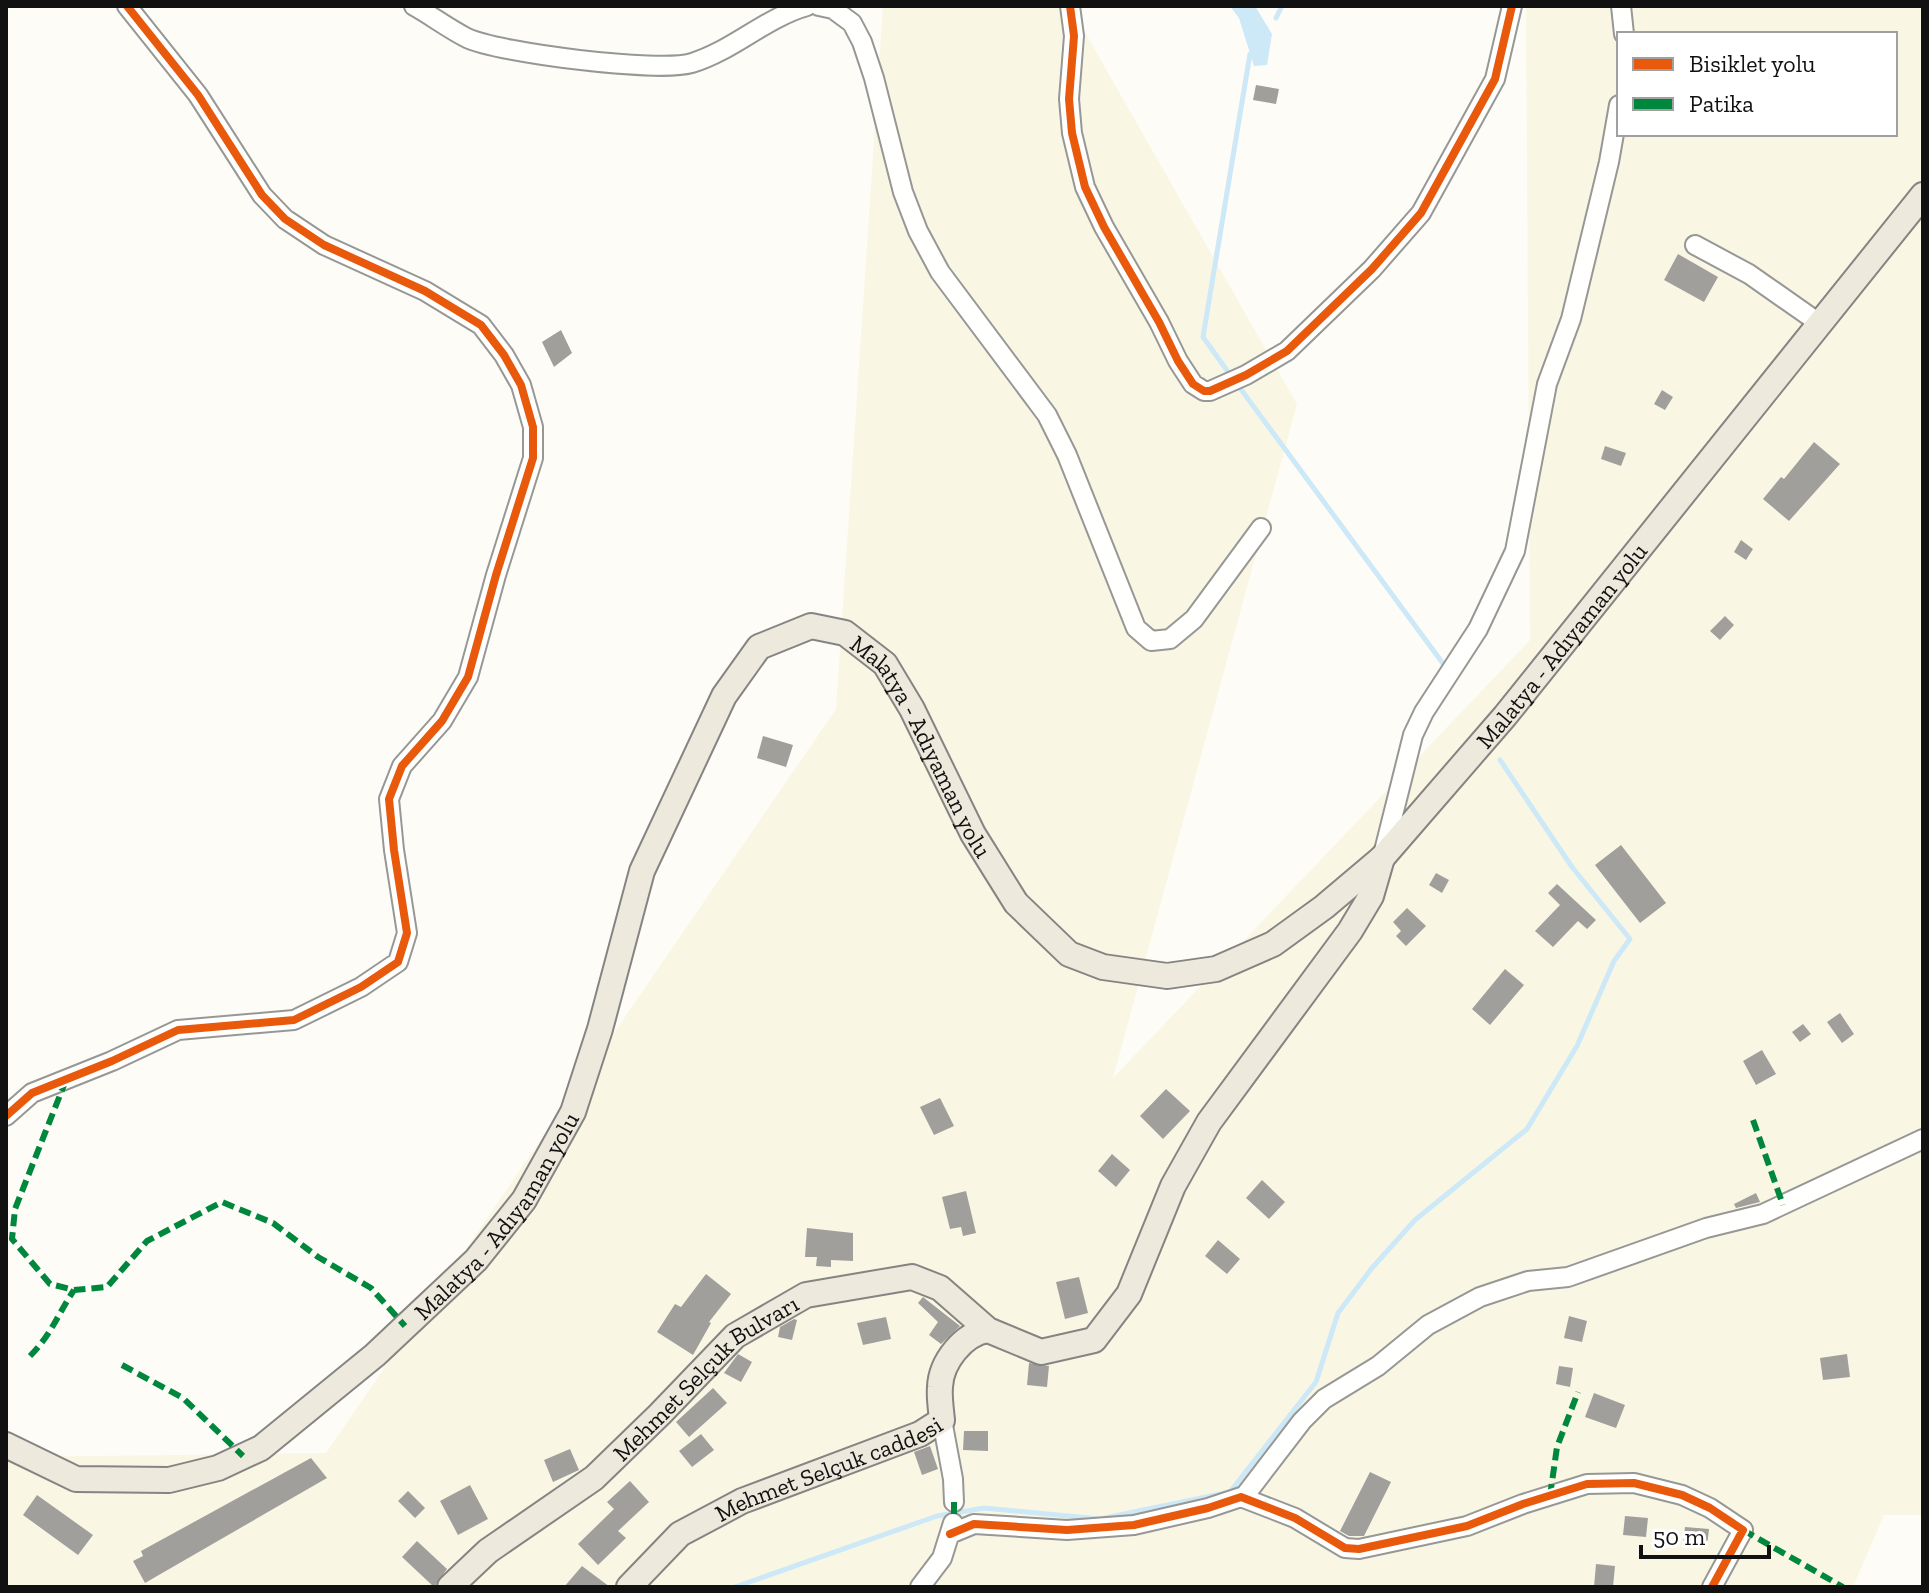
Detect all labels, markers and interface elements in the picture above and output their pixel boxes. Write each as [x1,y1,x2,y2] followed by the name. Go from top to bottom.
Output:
[1617,32,1897,136] legend
[1689,49,1816,78] text: Bisiklet yolu
[1689,89,1754,118] text: Patika
[1469,536,1653,754] street label: Malatya - Adıyaman yolu
[845,628,999,863] street label: Malatya - Adıyaman yolu
[408,1106,585,1326] street label: Malatya - Adıyaman yolu
[606,1288,804,1467] street label: Mehmet Selçuk Bulvarı
[710,1409,948,1527] street label: Mehmet Selçuk caddesi
[1641,1509,1769,1559] scale bar
[1653,1522,1706,1551] text: 50 m

